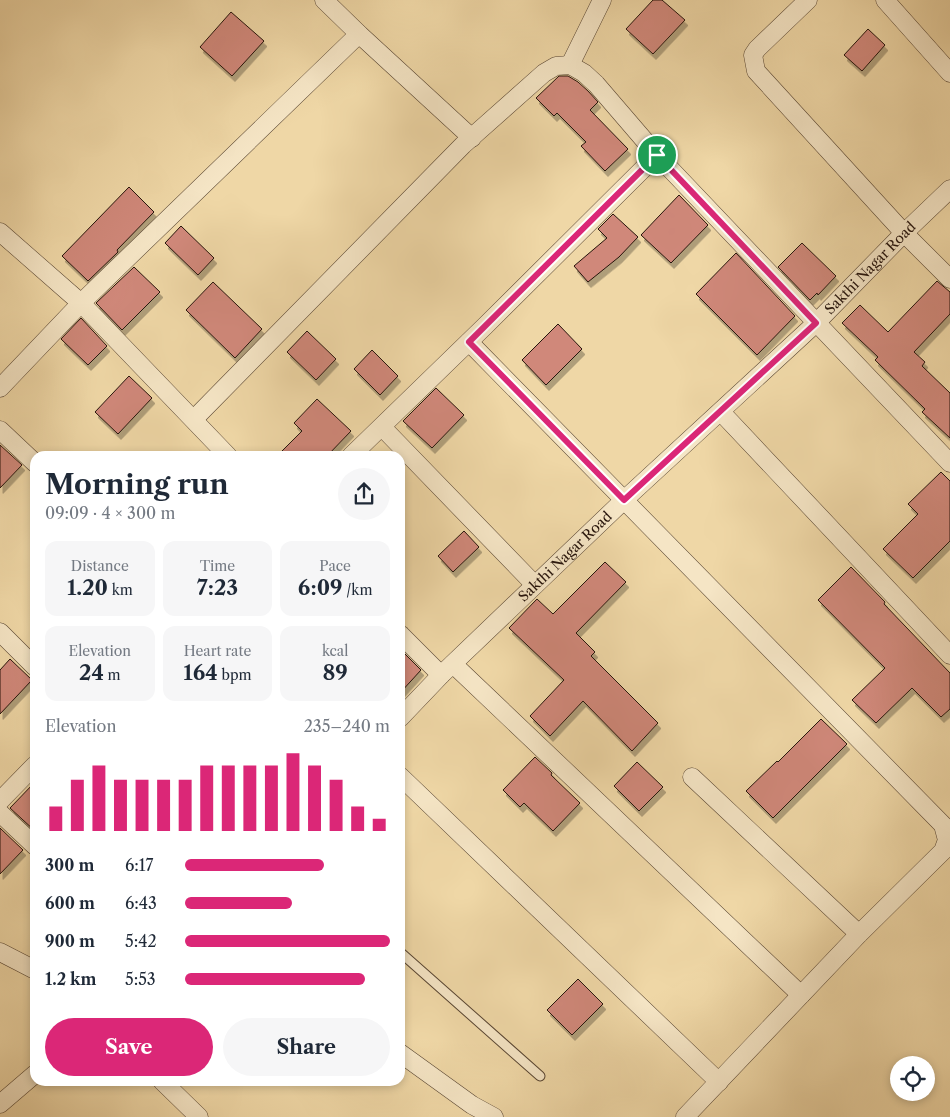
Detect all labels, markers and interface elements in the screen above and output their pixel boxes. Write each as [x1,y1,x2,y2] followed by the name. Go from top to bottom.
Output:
[636,134,678,176] pin
[643,141,671,169] icon: arrive
[821,217,920,318] street label: Sakthi Nagar Road
[45,467,229,501] text: Morning run
[338,468,390,520] button: share
[45,503,175,523] text: 09:09 · 4 × 300 m
[514,507,616,605] street label: Sakthi Nagar Road
[71,557,129,575] text: Distance
[200,557,235,575] text: Time
[319,557,351,575] text: Pace
[67,575,108,600] text: 1.20
[197,575,238,600] text: 7:23
[298,575,343,600] text: 6:09
[108,581,133,599] text: km
[343,581,372,599] text: /km
[69,642,131,660] text: Elevation
[184,642,251,660] text: Heart rate
[322,642,348,660] text: kcal
[79,660,104,685] text: 24
[183,660,218,685] text: 164
[322,660,348,685] text: 89
[104,666,121,684] text: m
[218,666,252,684] text: bpm
[45,716,116,736] text: Elevation
[304,716,390,736] text: 235–240 m
[45,855,94,875] text: 300 m
[125,855,153,875] text: 6:17
[45,893,95,913] text: 600 m
[125,893,157,913] text: 6:43
[45,931,95,951] text: 900 m
[125,931,157,951] text: 5:42
[45,969,97,989] text: 1.2 km
[125,969,156,989] text: 5:53
[45,1018,213,1076] button: Save
[223,1018,390,1076] button: Share
[890,1056,935,1101] map controls
[890,1056,935,1101] button: locate

